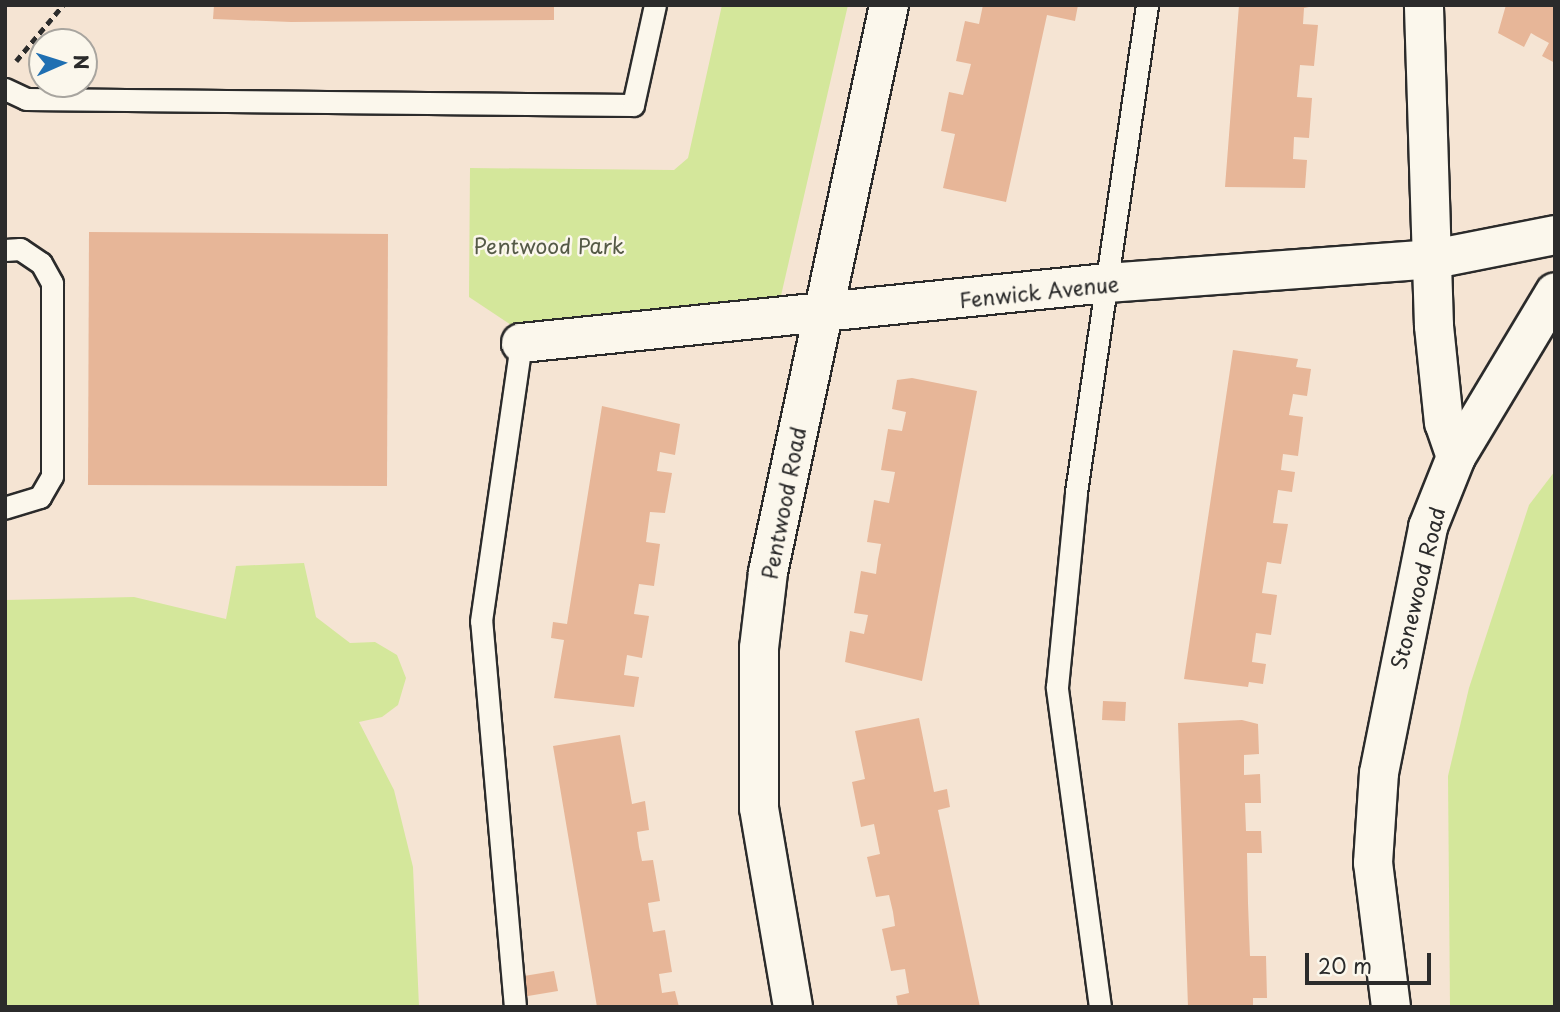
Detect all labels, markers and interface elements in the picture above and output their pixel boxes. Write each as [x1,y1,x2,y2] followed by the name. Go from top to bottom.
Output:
[28,28,98,98] north arrow
[68,54,96,70] text: N
[473,232,625,258] park label: Pentwood Park
[958,270,1120,312] street label: Fenwick Avenue
[756,424,810,582] street label: Pentwood Road
[1385,504,1449,672] street label: Stonewood Road
[1308,939,1434,983] scale bar
[1318,949,1372,981] text: 20 m

